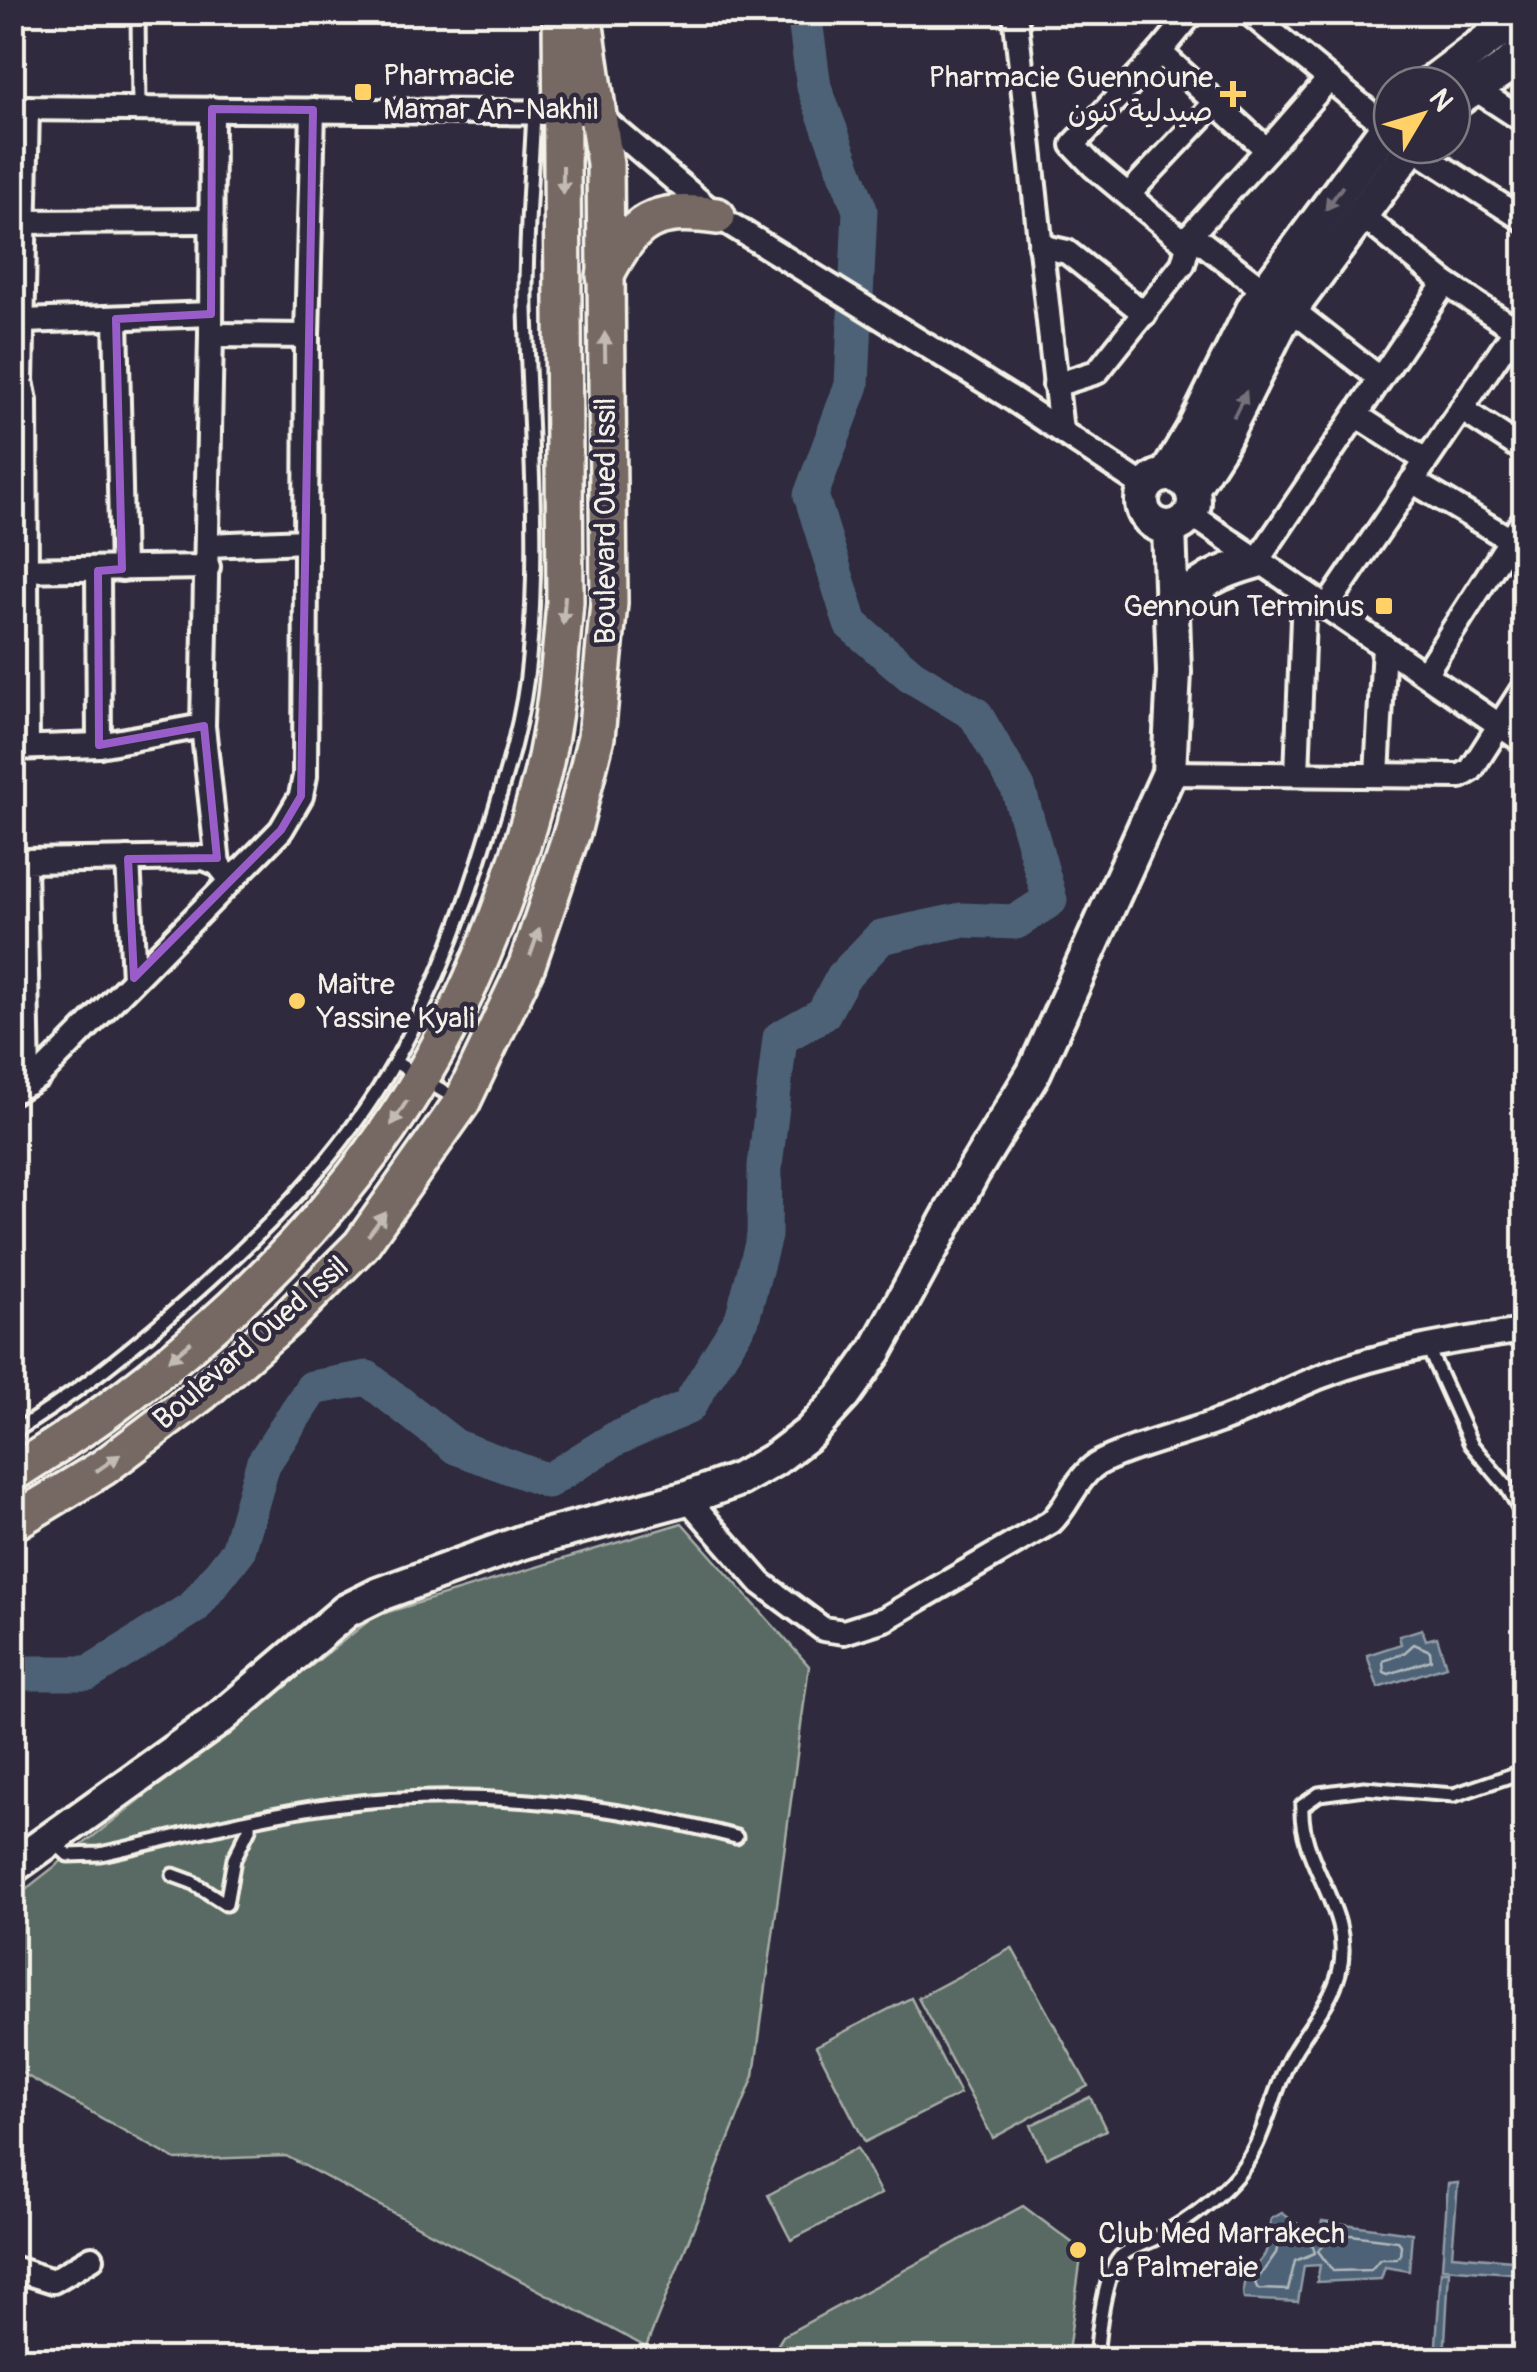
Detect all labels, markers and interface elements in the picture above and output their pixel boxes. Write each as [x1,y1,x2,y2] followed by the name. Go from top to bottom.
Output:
[383,57,599,128] place label: Pharmacie Mamar An-Nakhil
[929,59,1213,131] place label: Pharmacie Guennoune صيدلية كنون
[1372,65,1472,165] north arrow
[352,81,374,103] marker: Pharmacie Mamar An-Nakhil
[1421,82,1460,119] text: N
[1222,83,1244,105] marker: Pharmacie Guennoune صيدلية كنون
[555,164,571,196] one-way arrow
[1324,185,1344,211] one-way arrow
[597,331,613,363] one-way arrow
[1231,390,1248,419] one-way arrow
[587,398,624,644] street label: Boulevard Oued Issil
[1123,588,1364,625] place label: Gennoun Terminus
[556,594,572,626] one-way arrow
[1373,595,1395,617] marker: Gennoun Terminus
[528,927,543,957] one-way arrow
[316,966,475,1037] place label: Maitre Yassine Kyali
[286,990,308,1012] marker: Maitre Yassine Kyali
[390,1099,409,1126] one-way arrow
[366,1211,386,1237] one-way arrow
[146,1248,356,1438] street label: Boulevard Oued Issil
[167,1340,192,1361] one-way arrow
[95,1454,122,1473] one-way arrow
[1098,2215,1345,2286] place label: Club Med Marrakech La Palmeraie
[1067,2239,1089,2261] marker: Club Med Marrakech La Palmeraie

